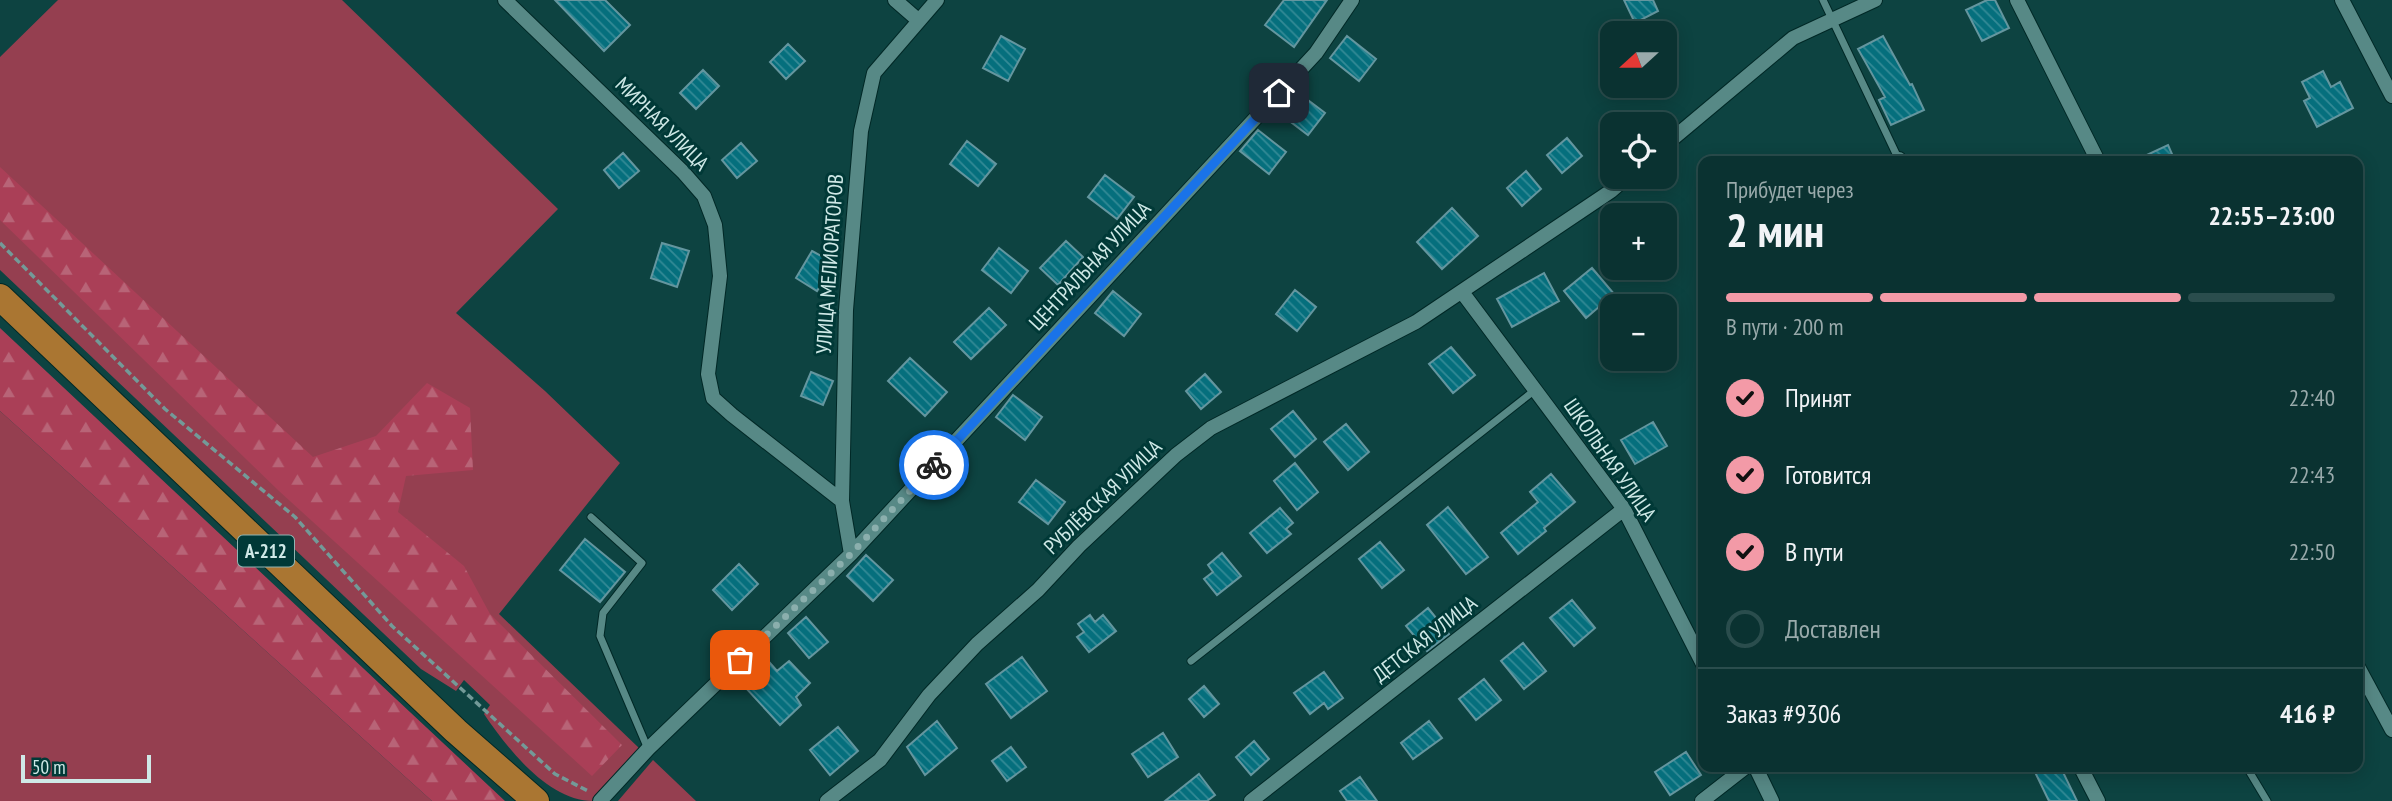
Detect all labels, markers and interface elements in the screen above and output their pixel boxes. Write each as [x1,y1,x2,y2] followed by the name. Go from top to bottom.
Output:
[1600,21,1676,98] north arrow
[1600,21,1677,371] map controls
[1249,63,1309,123] pin
[610,71,715,176] street label: МИРНАЯ УЛИЦА
[1260,74,1298,112] icon: home
[1600,112,1677,189] button: locate
[810,173,849,355] street label: УЛИЦА МЕЛИОРАТОРОВ
[1726,175,1854,204] text: Прибудет через
[1023,195,1156,336] street label: ЦЕНТРАЛЬНАЯ УЛИЦА
[2208,199,2335,232] text: 22:55–23:00
[1726,200,1824,260] text: 2 мин
[1600,203,1677,280] button: +
[1600,294,1677,371] button: −
[1726,312,1843,341] text: В пути · 200 m
[1726,379,1764,417] icon: check
[1785,381,1851,414] text: Принят
[2289,383,2335,412] text: 22:40
[1558,393,1663,526] street label: ШКОЛЬНАЯ УЛИЦА
[899,430,969,500] courier
[1038,434,1167,560] street label: РУБЛЁВСКАЯ УЛИЦА
[915,446,953,484] icon: bike
[1726,456,1764,494] icon: check
[1785,458,1871,491] text: Готовится
[2289,460,2335,489] text: 22:43
[1726,533,1764,571] icon: check
[1785,535,1844,568] text: В пути
[238,536,294,566] road number: А-212
[2289,537,2335,566] text: 22:50
[1367,589,1482,688] street label: ДЕТСКАЯ УЛИЦА
[1785,612,1881,645] text: Доставлен
[710,630,770,690] pin
[721,641,759,679] icon: bag
[1726,697,1841,730] text: Заказ #9306
[2280,697,2335,730] text: 416 ₽
[21,752,150,784] scale bar
[32,755,66,779] text: 50 m

